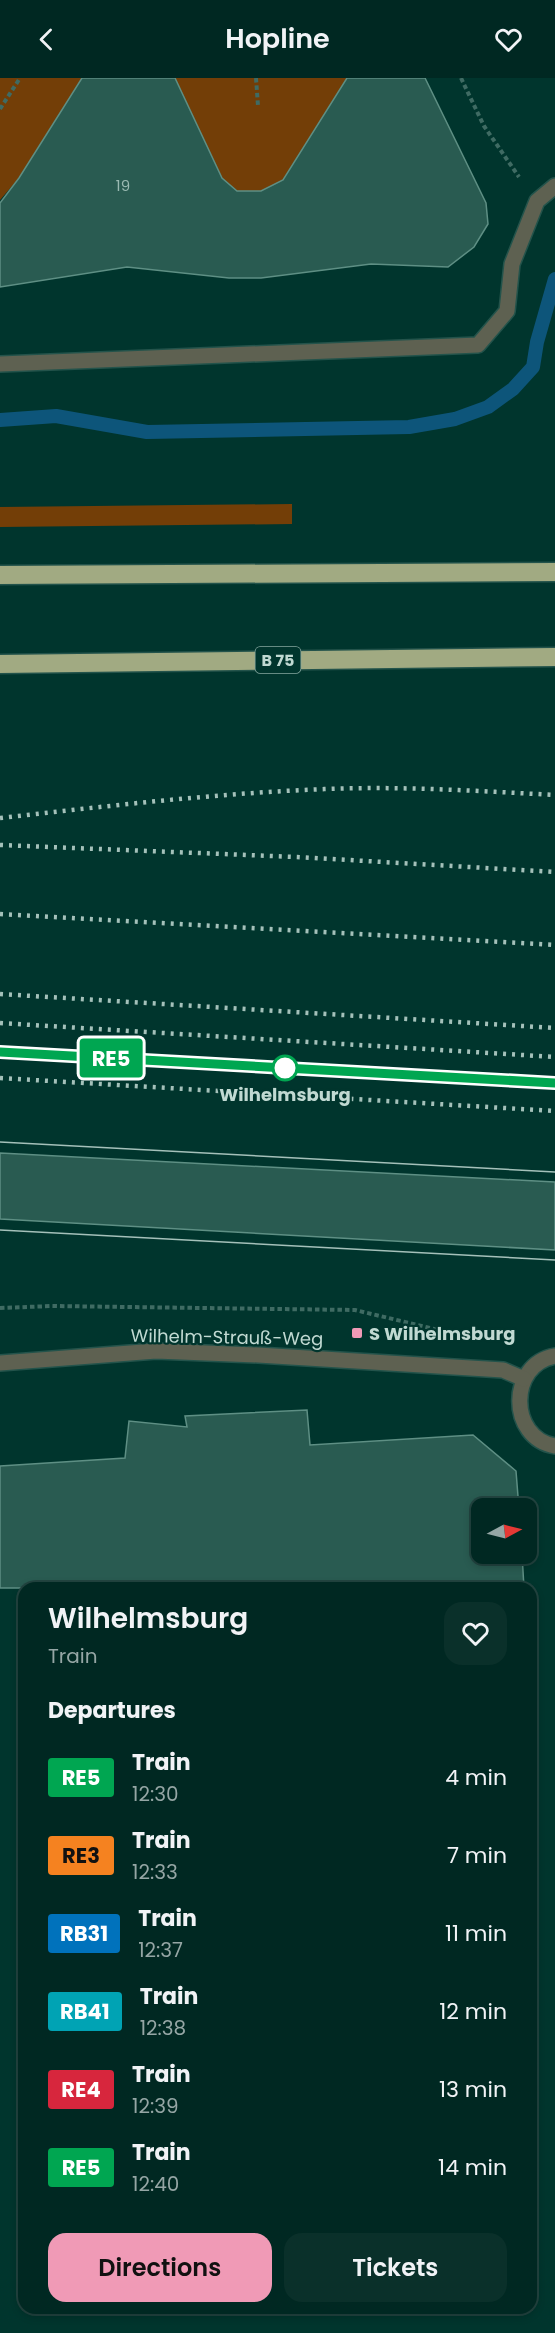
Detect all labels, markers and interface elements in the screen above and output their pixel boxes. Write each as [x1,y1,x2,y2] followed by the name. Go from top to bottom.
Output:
[225,20,330,57] text: Hopline
[30,23,63,56] icon: back
[492,23,525,56] icon: heart
[116,175,130,196] house number: 19
[256,647,300,673] road number: B 75
[76,1038,146,1078] line badge: RE5
[92,1044,130,1073] text: RE5
[272,1055,298,1081] marker: Wilhelmsburg
[219,1082,351,1107] place label: Wilhelmsburg
[369,1321,515,1346] place label: S Wilhelmsburg
[130,1323,324,1351] street label: Wilhelm-Strauß-Weg
[350,1326,364,1340] marker: S Wilhelmsburg
[471,1498,537,1564] north arrow
[471,1498,537,1564] map controls
[48,1599,248,1638] text: Wilhelmsburg
[444,1602,507,1665] button: heart
[48,1642,98,1670] text: Train
[48,1695,176,1726] text: Departures
[132,1747,191,1778] text: Train
[445,1762,507,1793] text: 4 min
[62,1763,100,1792] text: RE5
[132,1780,179,1808] text: 12:30
[132,1825,191,1856] text: Train
[447,1840,507,1871] text: 7 min
[62,1841,100,1870] text: RE3
[132,1858,178,1886] text: 12:33
[138,1903,197,1934] text: Train
[445,1918,507,1949] text: 11 min
[60,1919,108,1948] text: RB31
[138,1936,183,1964] text: 12:37
[140,1981,198,2012] text: Train
[439,1996,507,2027] text: 12 min
[60,1997,110,2026] text: RB41
[140,2014,186,2042] text: 12:38
[132,2059,191,2090] text: Train
[439,2074,507,2105] text: 13 min
[61,2075,101,2104] text: RE4
[132,2092,179,2120] text: 12:39
[132,2137,191,2168] text: Train
[438,2152,507,2183] text: 14 min
[62,2153,100,2182] text: RE5
[132,2170,179,2198] text: 12:40
[48,2233,272,2302] button: Directions
[284,2233,507,2302] button: Tickets

